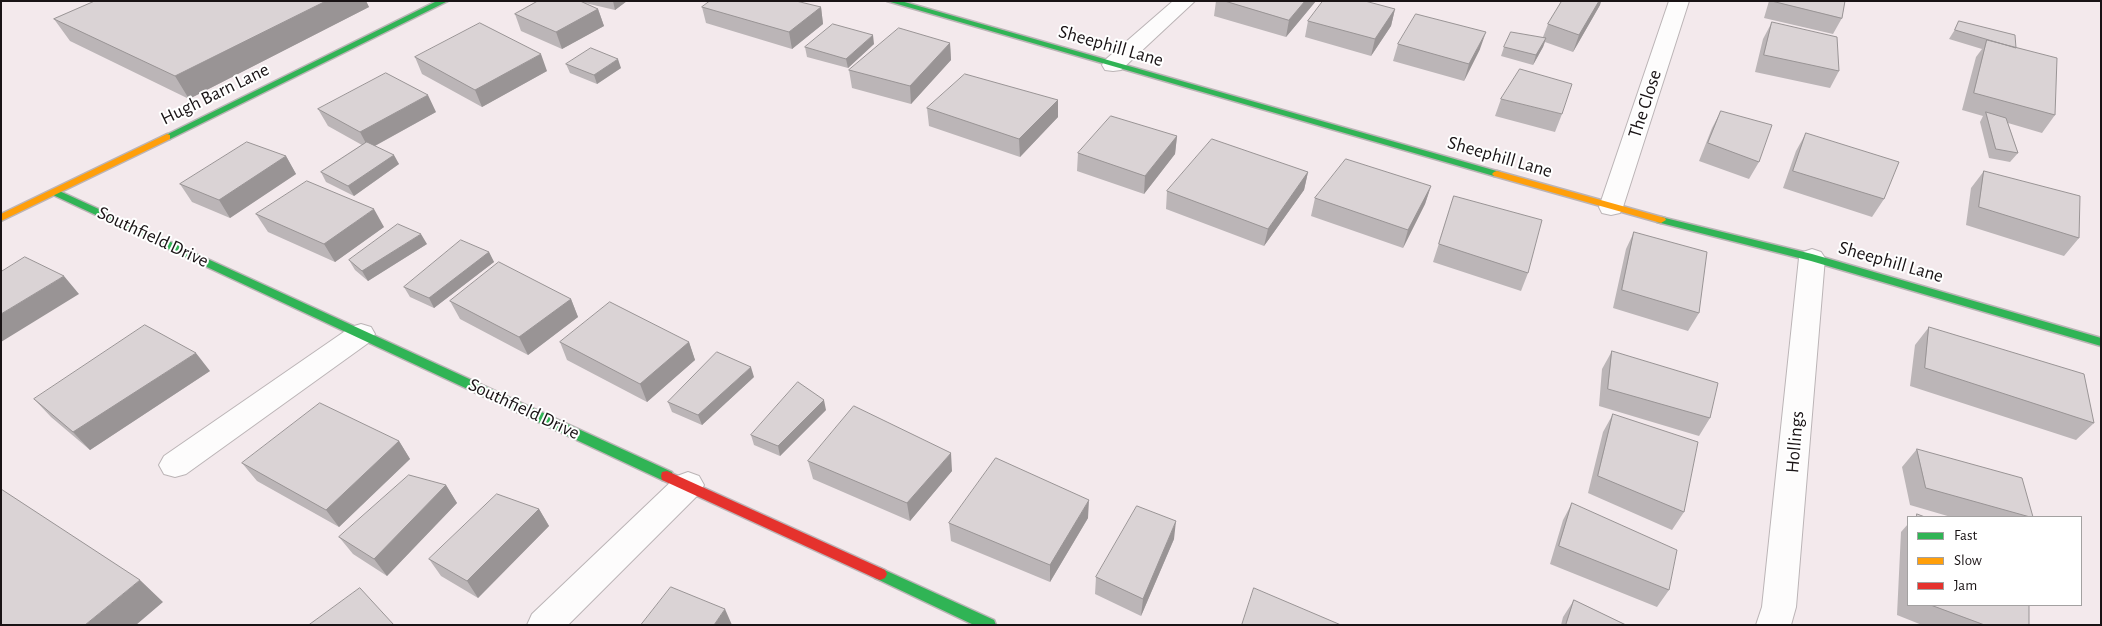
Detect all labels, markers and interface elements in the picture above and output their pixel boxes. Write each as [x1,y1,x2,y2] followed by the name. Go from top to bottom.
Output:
[1056,20,1166,72] street label: Sheephill Lane
[157,58,273,130] street label: Hugh Barn Lane
[1623,67,1667,141] street label: The Close
[1445,131,1555,183] street label: Sheephill Lane
[94,201,212,273] street label: Southfield Drive
[1836,236,1946,288] street label: Sheephill Lane
[465,373,583,445] street label: Southfield Drive
[1781,410,1809,474] street label: Hollings
[1907,516,2082,606] legend
[1954,528,1977,543] text: Fast
[1954,553,1982,568] text: Slow
[1954,578,1977,593] text: Jam

